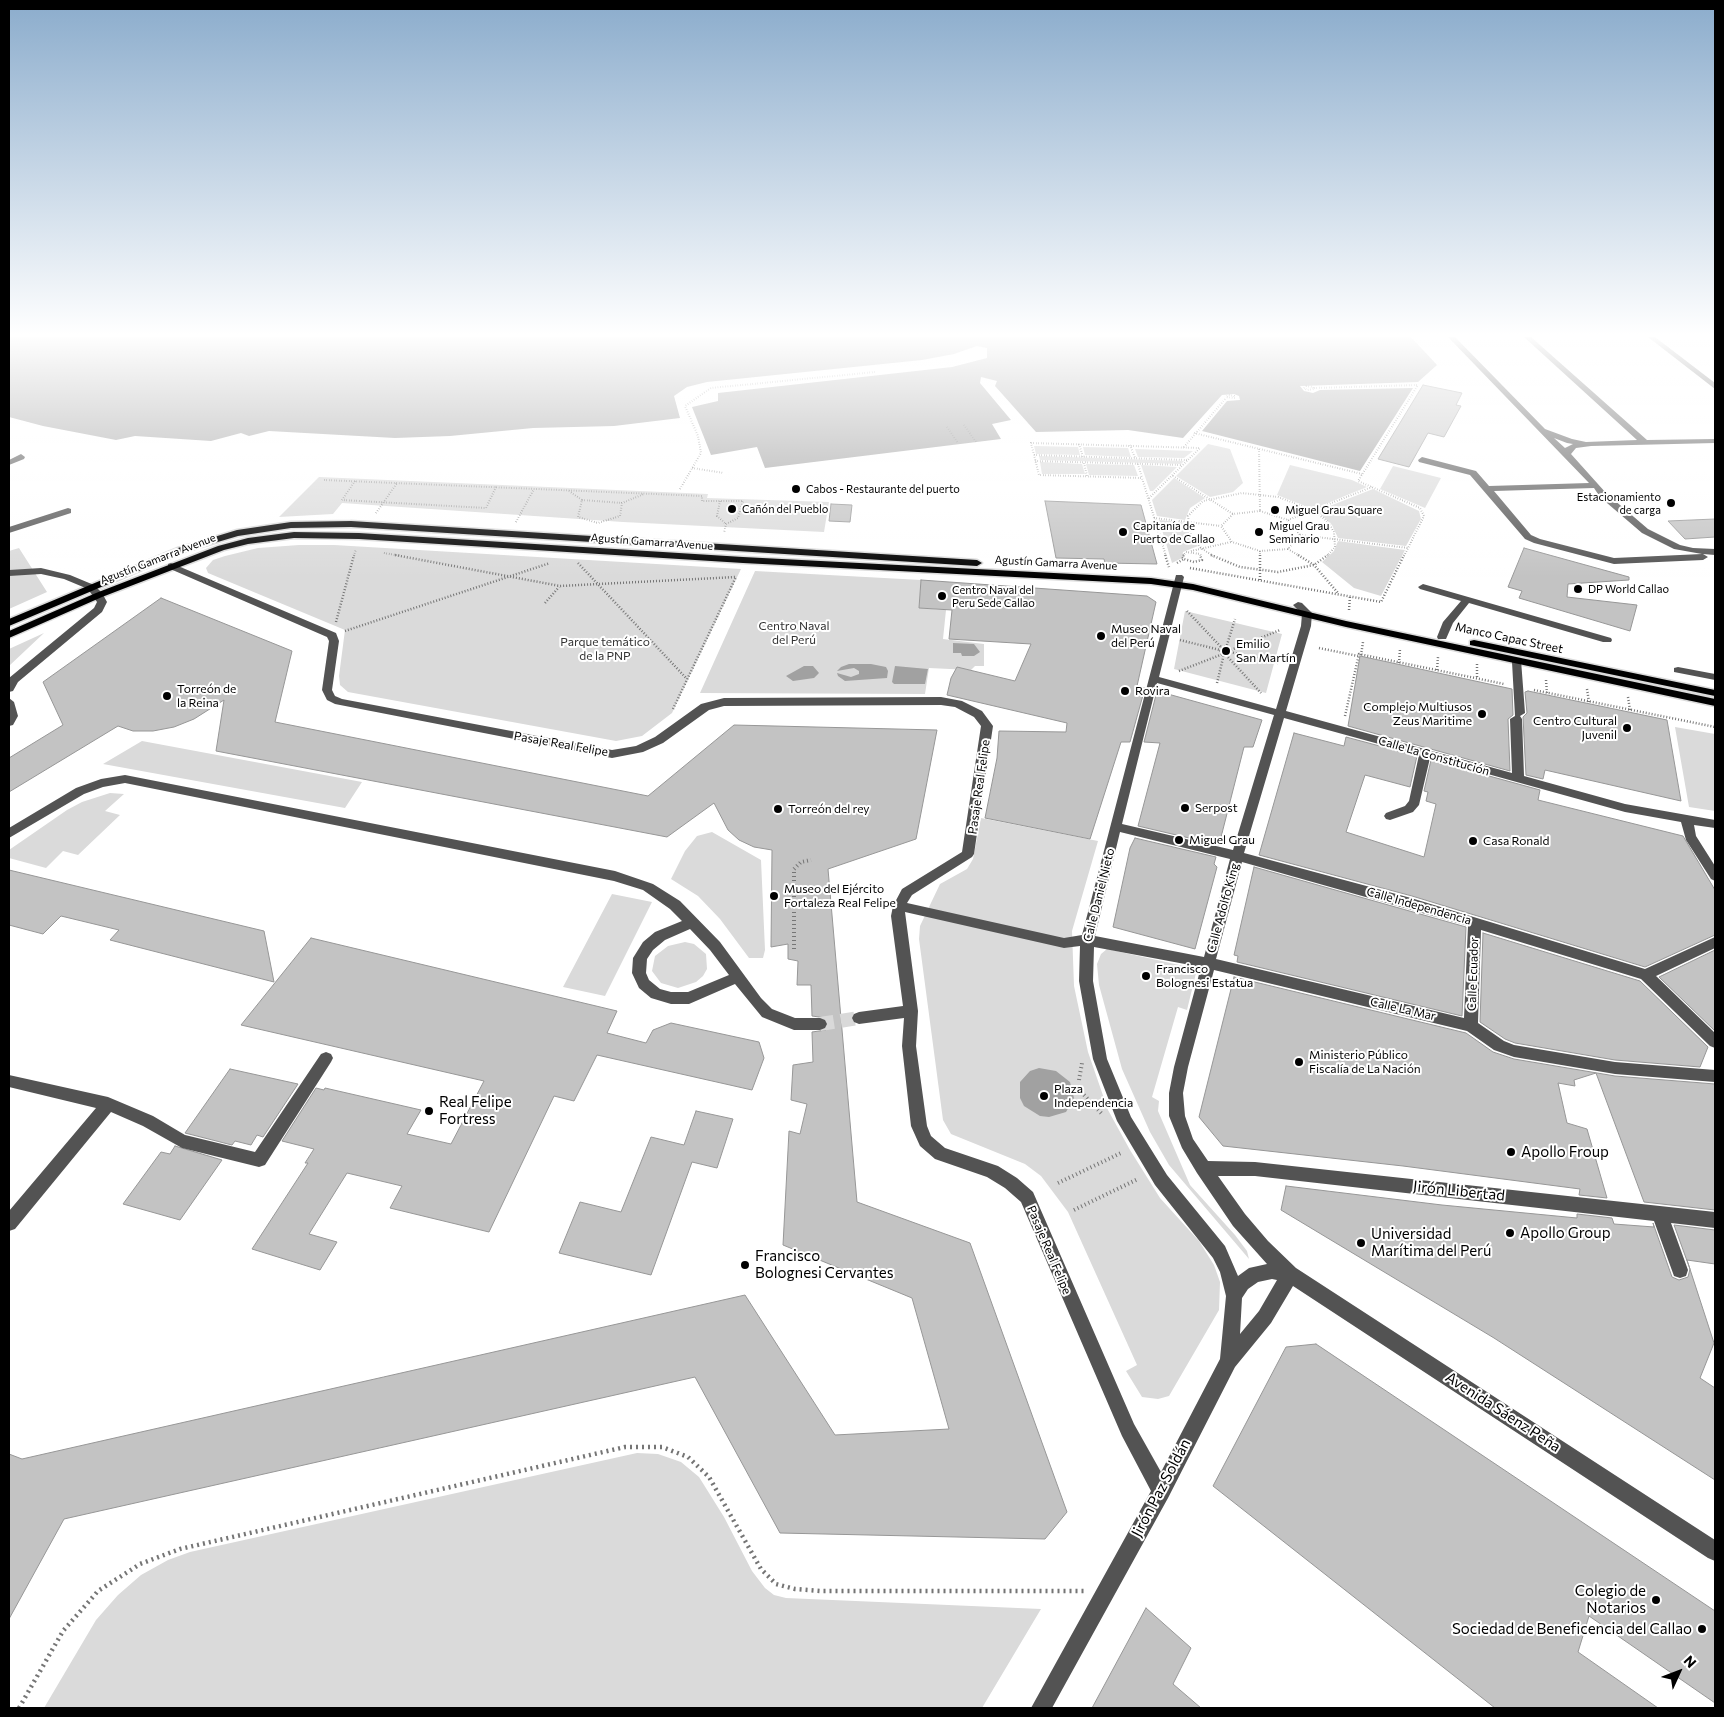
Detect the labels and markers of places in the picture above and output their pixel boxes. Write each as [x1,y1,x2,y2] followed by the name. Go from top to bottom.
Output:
[806,482,960,496] place label: Cabos - Restaurante del puerto
[790,483,802,495] marker: Cabos - Restaurante del puerto
[1577,490,1661,516] place label: Estacionamiento de carga
[1665,497,1677,509] marker: Estacionamiento de carga
[742,502,828,516] place label: Cañón del Pueblo
[726,503,738,515] marker: Cañón del Pueblo
[1285,503,1382,517] place label: Miguel Grau Square
[1269,504,1281,516] marker: Miguel Grau Square
[1133,519,1215,545] place label: Capitanía de Puerto de Callao
[1269,519,1329,545] place label: Miguel Grau Seminario
[1117,526,1129,538] marker: Capitanía de Puerto de Callao
[1253,526,1265,538] marker: Miguel Grau Seminario
[1588,582,1669,596] place label: DP World Callao
[952,583,1035,609] place label: Centro Naval del Peru Sede Callao
[1572,583,1584,595] marker: DP World Callao
[936,590,948,602] marker: Centro Naval del Peru Sede Callao
[1111,622,1181,650] place label: Museo Naval del Perú
[1095,630,1107,642] marker: Museo Naval del Perú
[1236,637,1296,665] place label: Emilio San Martín
[1220,645,1232,657] marker: Emilio San Martín
[177,682,236,710] place label: Torreón de la Reina
[1135,684,1170,698] place label: Rovira
[1119,685,1131,697] marker: Rovira
[161,690,173,702] marker: Torreón de la Reina
[1363,700,1472,728] place label: Complejo Multiusos Zeus Maritime
[1476,708,1488,720] marker: Complejo Multiusos Zeus Maritime
[1533,714,1617,742] place label: Centro Cultural Juvenil
[1621,722,1633,734] marker: Centro Cultural Juvenil
[1195,801,1238,815] place label: Serpost
[788,802,870,816] place label: Torreón del rey
[1179,802,1191,814] marker: Serpost
[772,803,784,815] marker: Torreón del rey
[1189,833,1255,847] place label: Miguel Grau
[1173,834,1185,846] marker: Miguel Grau
[1483,834,1549,848] place label: Casa Ronald
[1467,835,1479,847] marker: Casa Ronald
[784,882,896,910] place label: Museo del Ejército Fortaleza Real Felipe
[768,890,780,902] marker: Museo del Ejército Fortaleza Real Felipe
[1156,962,1253,990] place label: Francisco Bolognesi Estatua
[1140,970,1152,982] marker: Francisco Bolognesi Estatua
[1309,1048,1421,1076] place label: Ministerio Público Fiscalía de La Nación
[1293,1056,1305,1068] marker: Ministerio Público Fiscalía de La Nación
[1054,1082,1133,1110] place label: Plaza Independencia
[1038,1090,1050,1102] marker: Plaza Independencia
[439,1093,512,1128] place label: Real Felipe Fortress
[423,1105,435,1117] marker: Real Felipe Fortress
[1521,1143,1609,1161] place label: Apollo Froup
[1505,1146,1517,1158] marker: Apollo Froup
[1520,1224,1611,1242] place label: Apollo Group
[1371,1225,1491,1260] place label: Universidad Marítima del Perú
[1504,1227,1516,1239] marker: Apollo Group
[1355,1237,1367,1249] marker: Universidad Marítima del Perú
[755,1247,894,1282] place label: Francisco Bolognesi Cervantes
[739,1259,751,1271] marker: Francisco Bolognesi Cervantes
[1575,1582,1646,1617] place label: Colegio de Notarios
[1650,1594,1662,1606] marker: Colegio de Notarios
[1452,1620,1692,1638] place label: Sociedad de Beneficencia del Callao
[1696,1623,1708,1635] marker: Sociedad de Beneficencia del Callao

